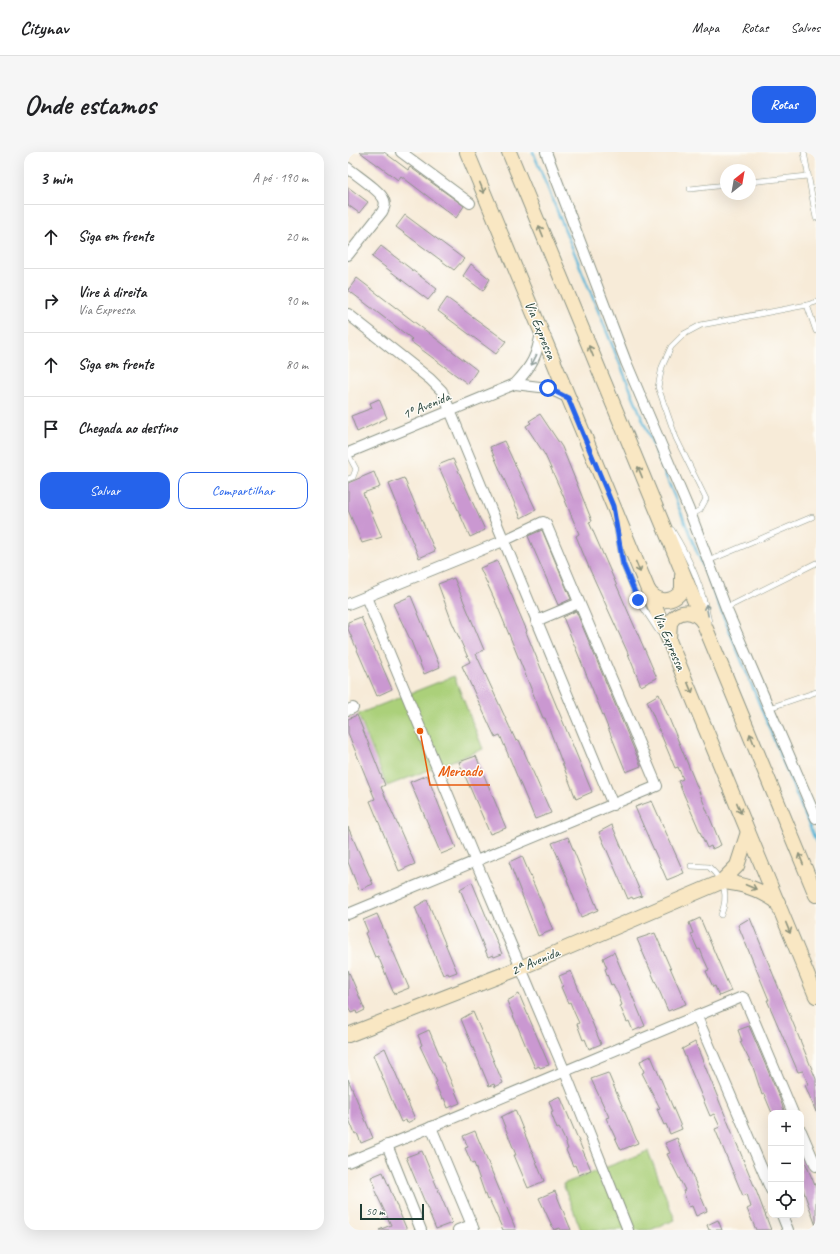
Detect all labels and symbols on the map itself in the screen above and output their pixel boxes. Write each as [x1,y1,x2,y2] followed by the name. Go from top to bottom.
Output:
[720,164,756,200] north arrow
[479,182,487,194] one-way arrow
[537,226,545,238] one-way arrow
[521,299,560,363] street label: Via Expressa
[586,346,594,358] one-way arrow
[529,354,537,366] one-way arrow
[539,379,557,397] route start
[400,387,454,423] street label: 1º Avenida
[636,466,643,478] one-way arrow
[635,561,642,573] one-way arrow
[629,591,647,609] route end
[703,604,711,617] one-way arrow
[650,610,690,674] street label: Via Expressa
[686,681,694,693] one-way arrow
[748,734,755,746] one-way arrow
[430,758,490,785] callout: Mercado
[438,762,484,781] text: Mercado
[735,802,743,814] one-way arrow
[797,854,805,866] one-way arrow
[745,884,757,892] one-way arrow
[785,922,793,934] one-way arrow
[508,943,563,979] street label: 2ª Avenida
[360,1202,424,1221] scale bar

